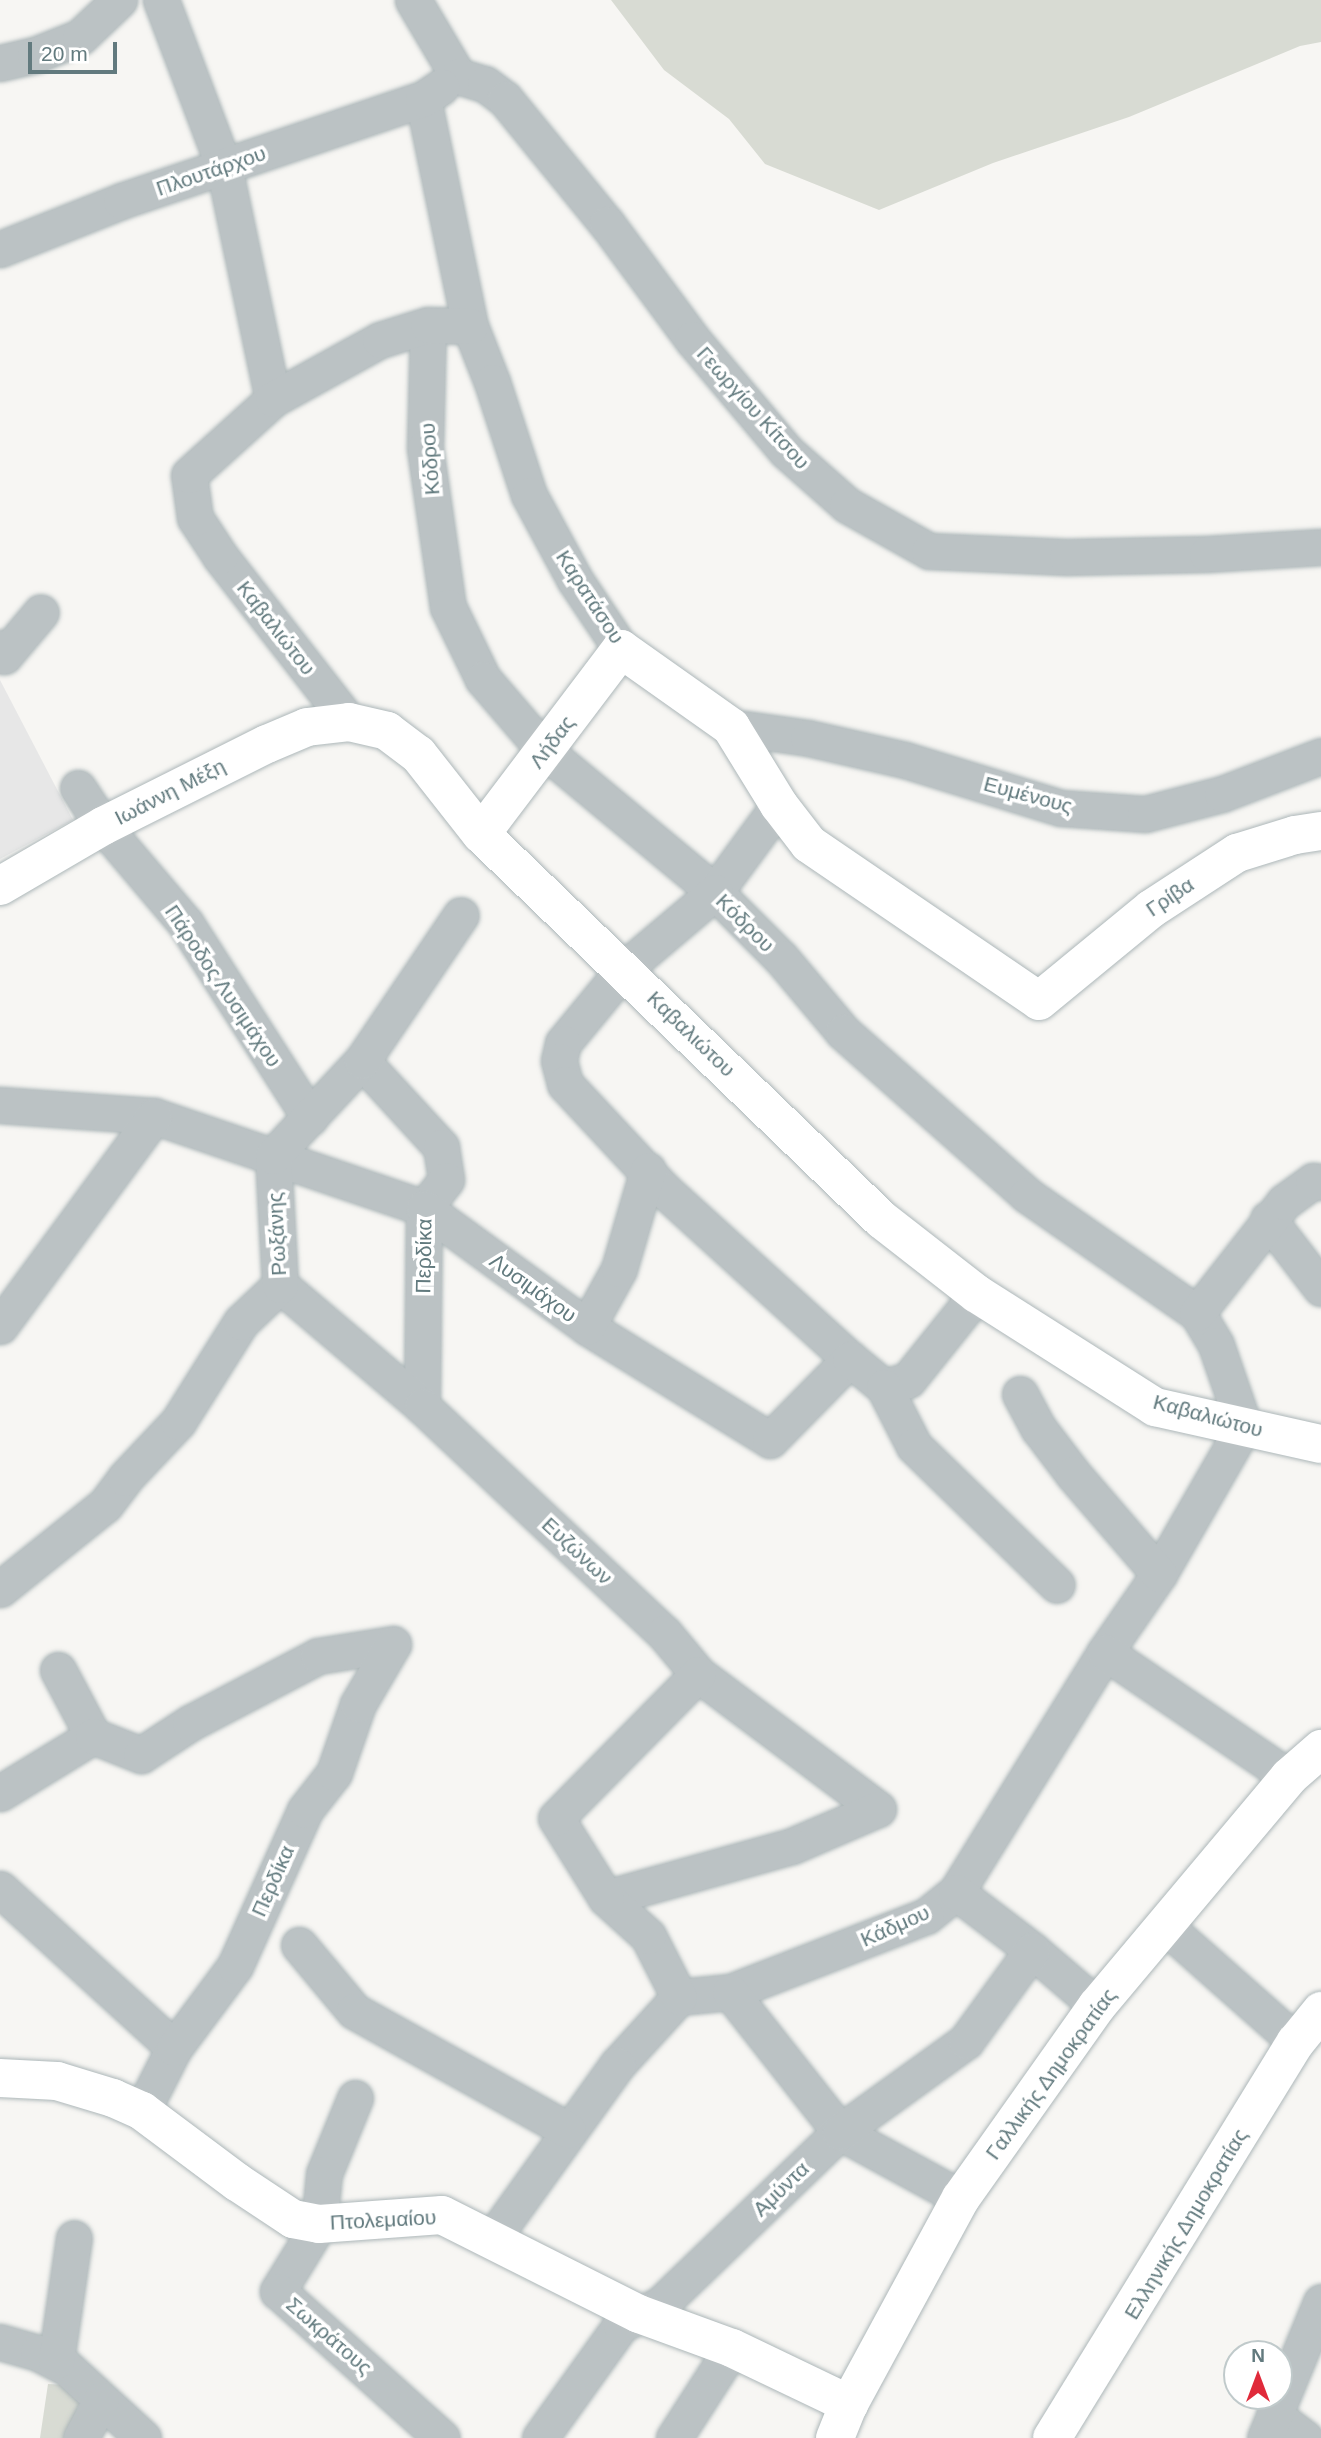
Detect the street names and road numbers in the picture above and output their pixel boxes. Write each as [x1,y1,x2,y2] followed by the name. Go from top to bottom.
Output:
[153,140,269,202] street label: Πλουτάρχου
[691,342,815,474] street label: Γεωργίου Κίτσου
[415,422,445,496] street label: Κόδρου
[551,546,629,648] street label: Καρατάσου
[231,576,321,680] street label: Καβαλιώτου
[524,711,580,773] street label: Λήδας
[110,753,230,831] street label: Ιωάννη Μέξη
[981,771,1075,819] street label: Ευμένους
[1141,872,1199,922] street label: Γρίβα
[711,889,779,957] street label: Κόδρου
[159,900,287,1072] street label: Πάροδος Λυσιμάχου
[642,986,740,1082] street label: Καβαλιώτου
[262,1192,292,1276] street label: Ρωξάνης
[411,1218,437,1294] street label: Περδίκα
[485,1248,581,1328] street label: Λυσιμάχου
[1150,1389,1266,1443] street label: Καβαλιώτου
[537,1512,617,1590] street label: Ευζώνων
[246,1842,300,1920] street label: Περδίκα
[857,1900,933,1952] street label: Κάδμου
[980,1983,1122,2165] street label: Γαλλικής Δημοκρατίας
[1119,2124,1253,2324] street label: Ελληνικής Δημοκρατίας
[748,2156,814,2222] street label: Αμύντα
[329,2205,437,2235] street label: Πτολεμαίου
[281,2292,377,2380] street label: Σωκράτους

